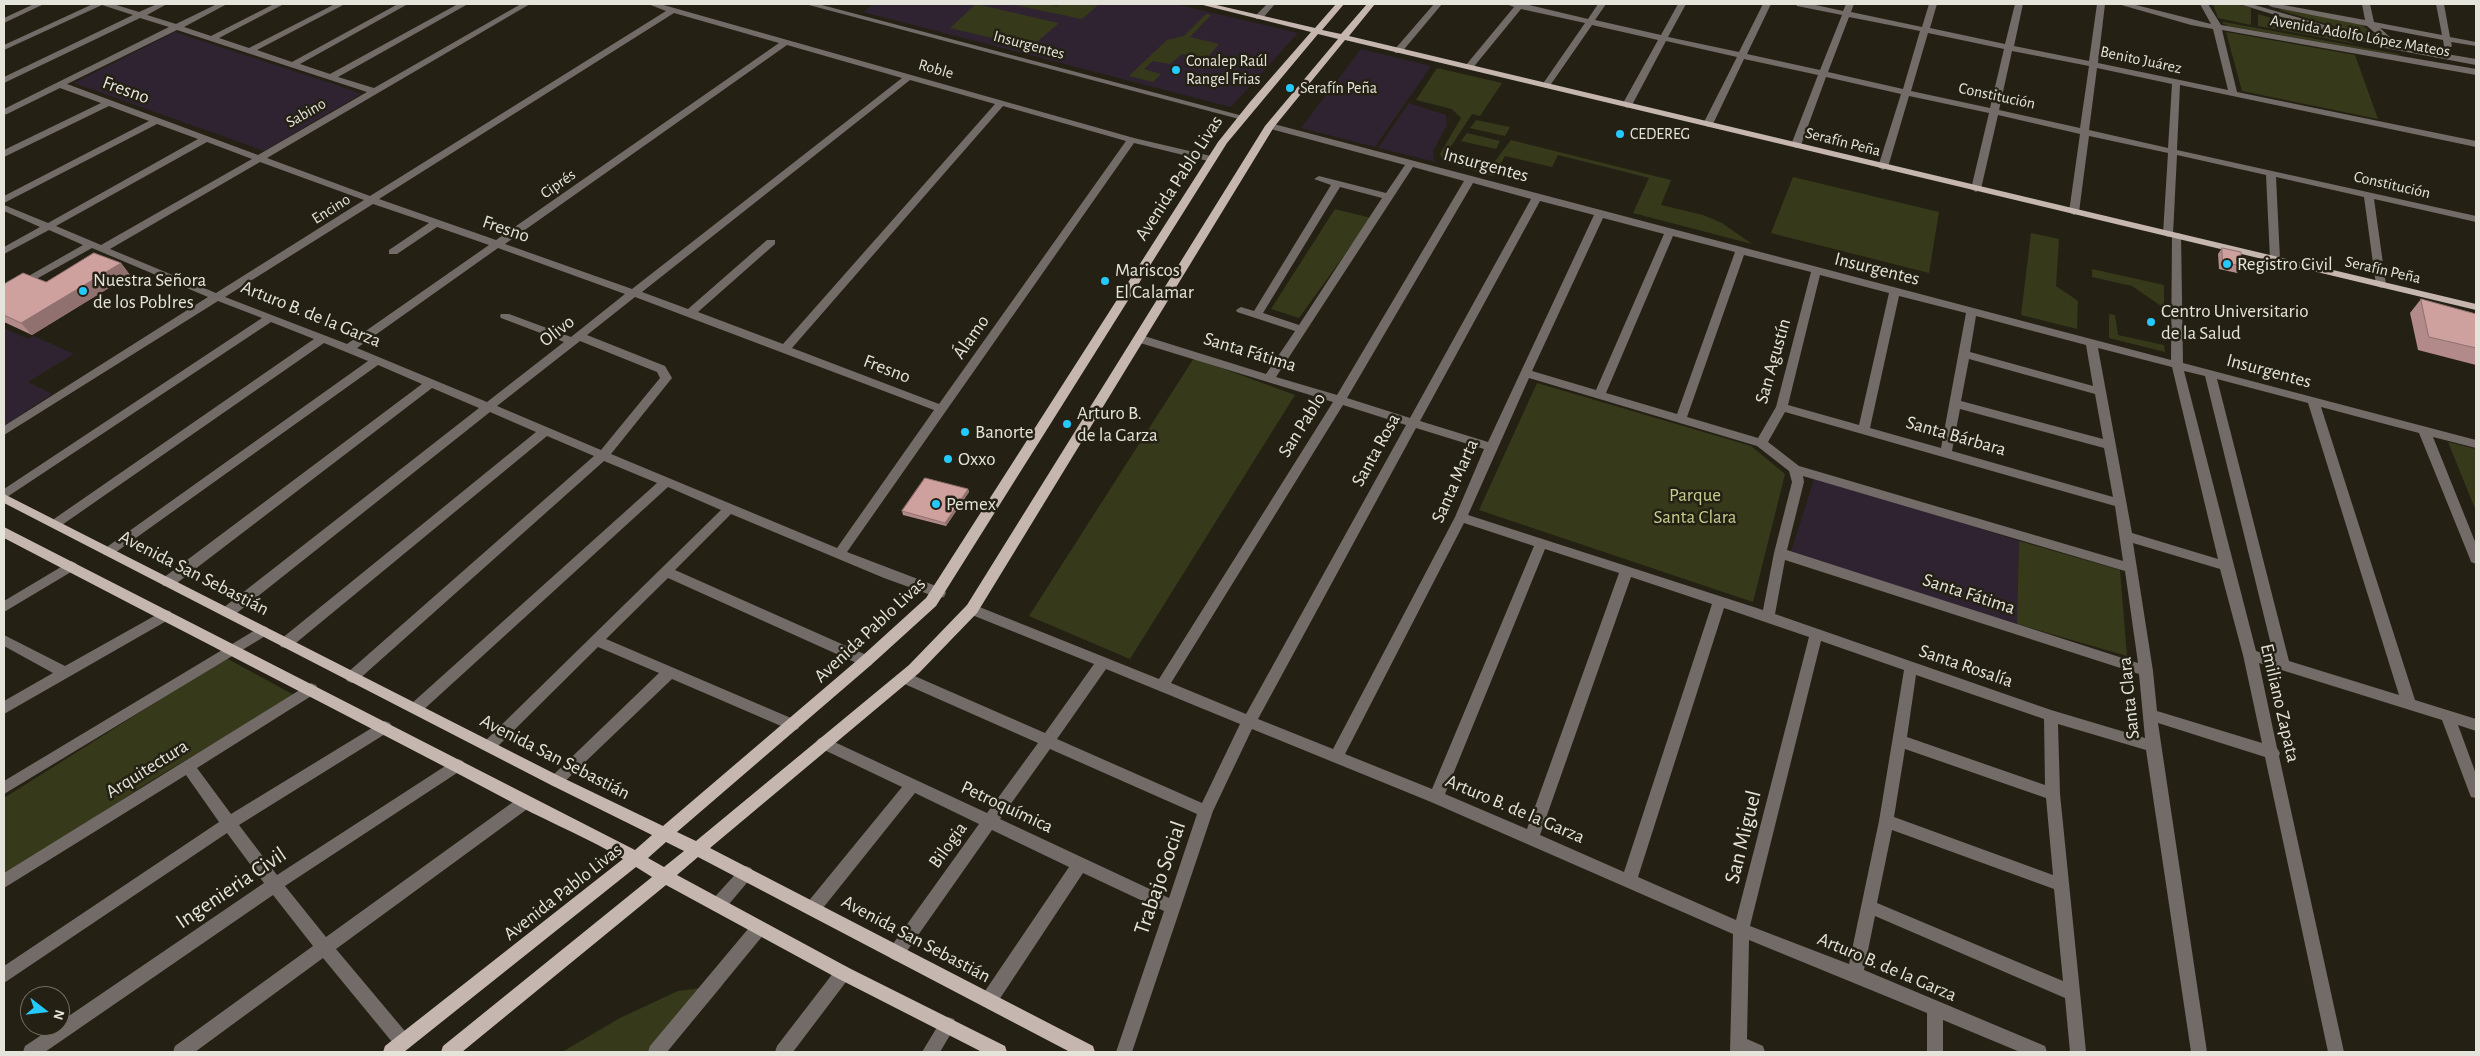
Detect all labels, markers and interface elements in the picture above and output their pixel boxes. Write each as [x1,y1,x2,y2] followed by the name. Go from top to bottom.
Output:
[2269,11,2451,61] street label: Avenida Adolfo López Mateos
[991,26,1067,64] street label: Insurgentes
[2099,42,2183,78] street label: Benito Juárez
[1186,51,1268,89] place label: Conalep Raúl Rangel Frias
[916,55,956,83] street label: Roble
[1170,64,1182,76] marker: Conalep Raúl Rangel Frias
[99,71,153,109] street label: Fresno
[1300,78,1377,98] place label: Serafín Peña
[1957,78,2037,114] street label: Constitución
[1284,82,1296,94] marker: Serafín Peña
[283,94,329,132] street label: Sabino
[1130,111,1228,245] street label: Avenida Pablo Livas
[1803,123,1883,161] street label: Serafín Peña
[1630,124,1690,144] place label: CEDEREG
[1614,128,1626,140] marker: CEDEREG
[1441,143,1531,187] street label: Insurgentes
[537,165,579,203] street label: Ciprés
[2352,167,2432,203] street label: Constitución
[308,190,354,228] street label: Encino
[479,210,533,248] street label: Fresno
[1832,247,1922,291] street label: Insurgentes
[2343,252,2423,288] street label: Serafín Peña
[2237,253,2333,275] place label: Registro Civil
[2221,258,2233,270] marker: Registro Civil
[1115,259,1194,303] place label: Mariscos El Calamar
[93,269,206,313] place label: Nuestra Señora de los Poblres
[1099,275,1111,287] marker: Mariscos El Calamar
[238,276,384,352] street label: Arturo B. de la Garza
[77,285,89,297] marker: Nuestra Señora de los Poblres
[2161,300,2309,344] place label: Centro Universitario de la Salud
[535,310,579,352] street label: Olivo
[948,310,994,364] street label: Álamo
[1750,316,1796,406] street label: San Agustín
[2145,316,2157,328] marker: Centro Universitario de la Salud
[1201,327,1299,377] street label: Santa Fátima
[2224,349,2314,393] street label: Insurgentes
[860,350,914,388] street label: Fresno
[1273,388,1331,462] street label: San Pablo
[1077,402,1158,446] place label: Arturo B. de la Garza
[1347,410,1405,490] street label: Santa Rosa
[1903,411,2009,461] street label: Santa Bárbara
[1061,418,1073,430] marker: Arturo B. de la Garza
[975,421,1033,443] place label: Banorte
[959,426,971,438] marker: Banorte
[1426,436,1484,526] street label: Santa Marta
[958,448,996,470] place label: Oxxo
[942,453,954,465] marker: Oxxo
[1654,484,1736,528] park label: Parque Santa Clara
[946,493,996,515] place label: Pemex
[930,498,942,510] marker: Pemex
[115,525,273,621] street label: Avenida San Sebastián
[1920,568,2018,620] street label: Santa Fátima
[809,572,931,688] street label: Avenida Pablo Livas
[1916,639,2016,693] street label: Santa Rosalía
[2255,641,2305,765] street label: Emiliano Zapata
[2113,656,2145,740] street label: Santa Clara
[476,709,634,805] street label: Avenida San Sebastián
[102,735,192,803] street label: Arquitectura
[1442,769,1588,849] street label: Arturo B. de la Garza
[957,776,1057,838] street label: Petroquímica
[1719,788,1767,886] street label: San Miguel
[924,817,972,873] street label: Bilogia
[1128,818,1192,938] street label: Trabajo Social
[499,839,627,945] street label: Avenida Pablo Livas
[171,841,291,935] street label: Ingenieria Civil
[838,890,994,988] street label: Avenida San Sebastián
[1814,927,1960,1007] street label: Arturo B. de la Garza
[20,986,70,1036] north arrow
[50,1008,67,1021] text: N

